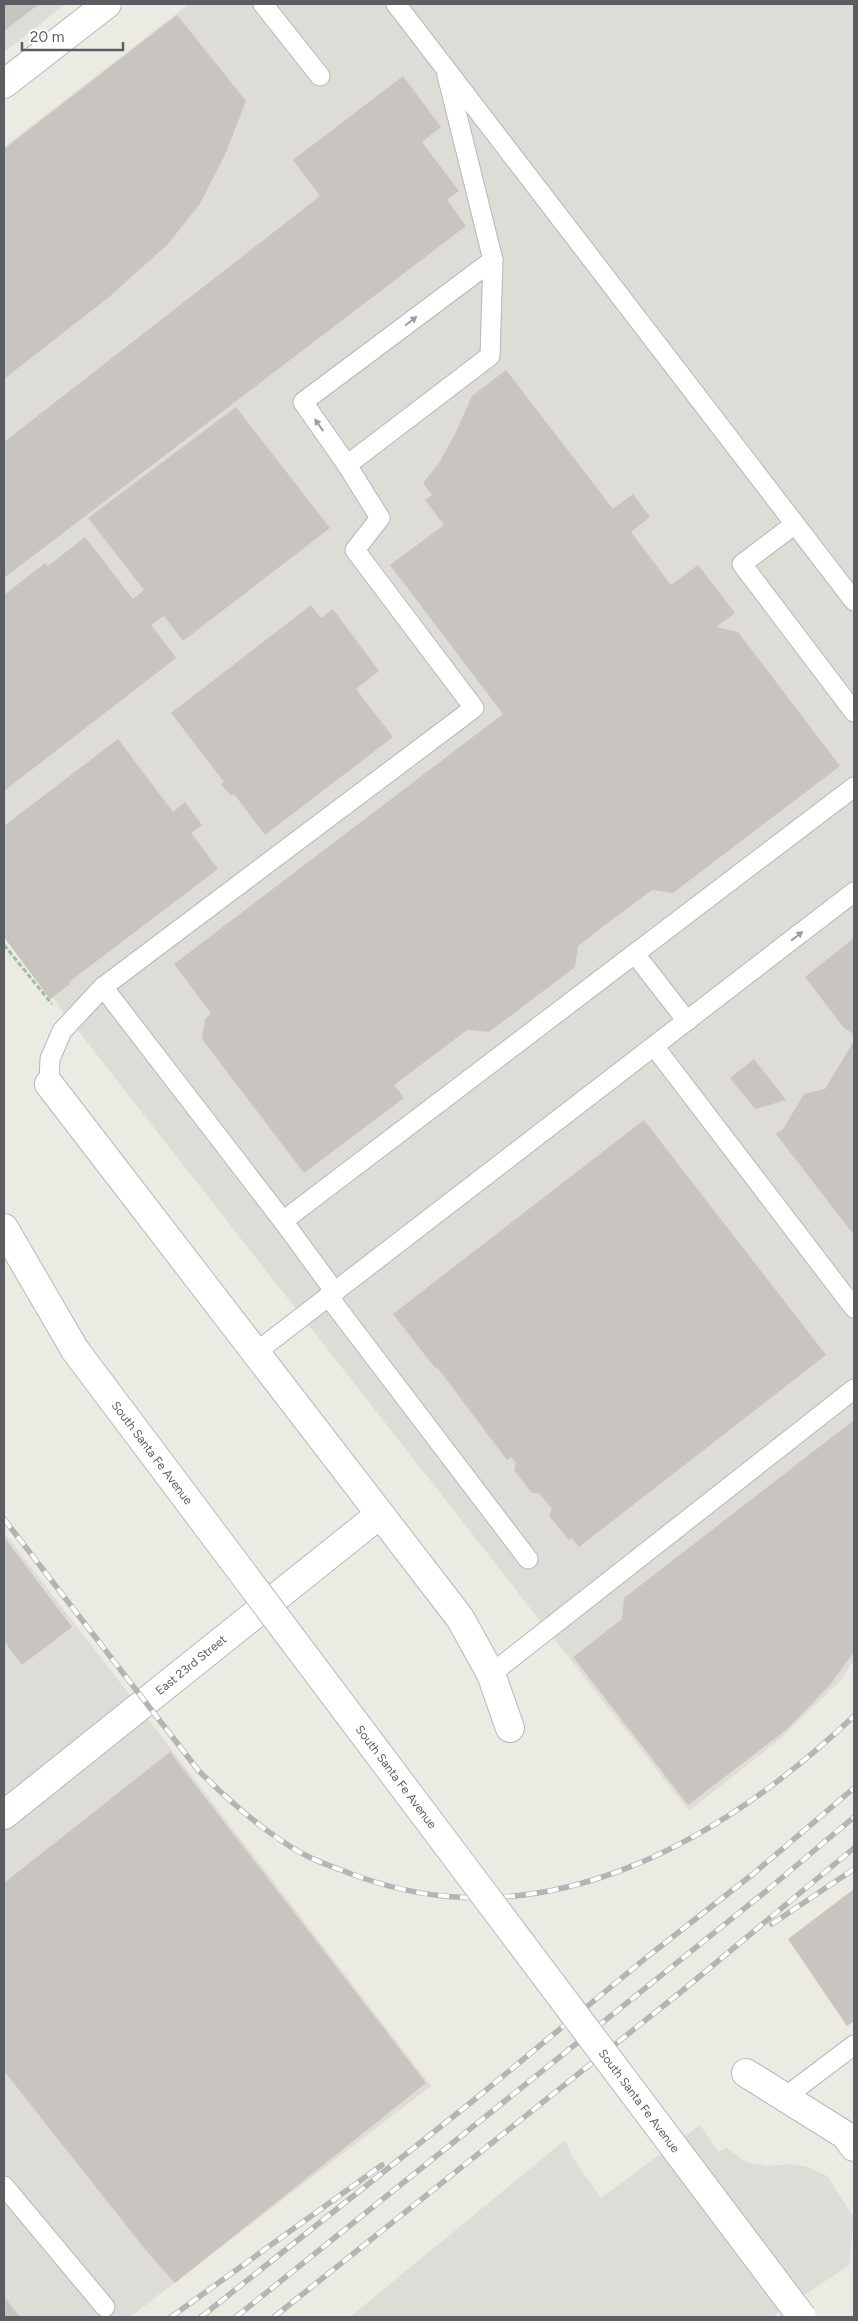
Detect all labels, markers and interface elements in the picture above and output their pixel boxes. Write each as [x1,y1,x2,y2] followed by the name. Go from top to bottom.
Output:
[22,20,124,52] scale bar
[30,28,64,46] text: 20 m
[404,316,417,327] one-way arrow
[314,418,324,432] one-way arrow
[790,930,803,941] one-way arrow
[109,1399,196,1508] street label: South Santa Fe Avenue
[153,1632,230,1698] street label: East 23rd Street
[353,1723,440,1832] street label: South Santa Fe Avenue
[596,2047,683,2156] street label: South Santa Fe Avenue

